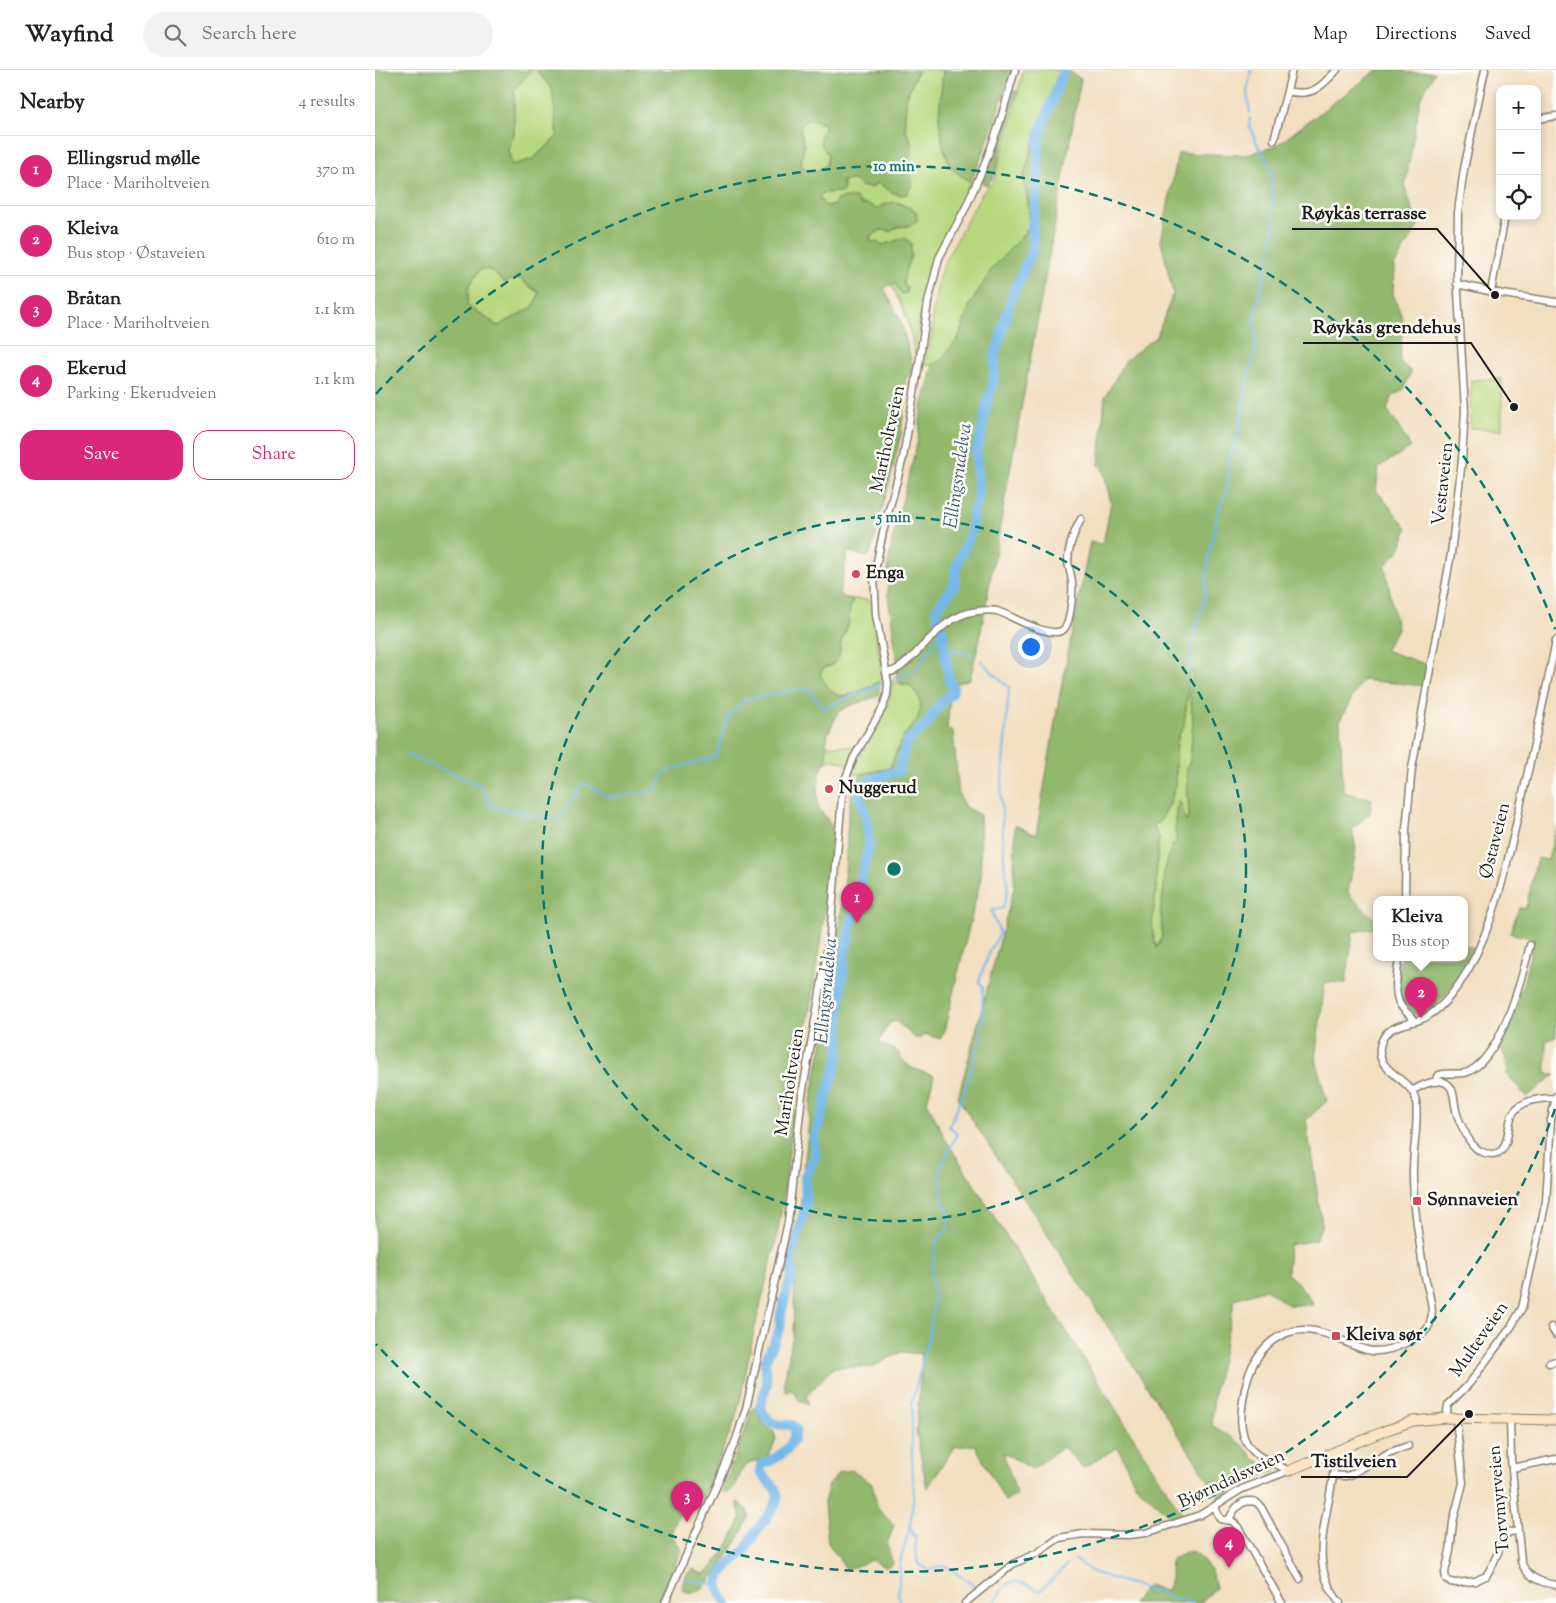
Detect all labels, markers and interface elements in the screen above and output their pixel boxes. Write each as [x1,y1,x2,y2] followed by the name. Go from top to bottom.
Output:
[143,12,493,57] search box
[25,18,113,52] text: Wayfind
[161,21,189,49] icon: search
[201,21,297,48] text: Search here
[1313,22,1348,48] text: Map
[1376,22,1457,48] text: Directions
[1485,22,1531,48] text: Saved
[1496,85,1541,220] map controls
[1496,85,1541,130] button: +
[20,88,85,118] text: Nearby
[299,91,355,114] text: 4 results
[1496,130,1541,175] button: −
[67,146,200,173] text: Ellingsrud mølle
[873,157,915,178] text: 10 min
[33,159,39,182] text: 1
[316,159,355,182] text: 370 m
[67,173,210,196] text: Place · Mariholtveien
[1496,175,1541,220] button: locate
[1292,195,1437,229] callout: Røykås terrasse
[1301,201,1427,228] text: Røykås terrasse
[67,216,119,243] text: Kleiva
[32,229,40,252] text: 2
[317,229,355,252] text: 610 m
[67,243,205,266] text: Bus stop · Østaveien
[67,286,121,313] text: Bråtan
[33,299,39,322] text: 3
[315,299,355,322] text: 1.1 km
[1303,309,1471,343] callout: Røykås grendehus
[67,313,210,336] text: Place · Mariholtveien
[1313,315,1461,342] text: Røykås grendehus
[67,356,127,383] text: Ekerud
[32,369,40,392] text: 4
[315,369,355,392] text: 1.1 km
[67,383,217,406] text: Parking · Ekerudveien
[865,383,913,495] street label: Mariholtveien
[938,421,980,531] water label: Ellingsrudelva
[20,430,183,480] button: Save
[193,430,355,480] button: Share
[1427,441,1461,527] street label: Vestaveien
[876,508,911,529] text: 5 min
[866,561,905,587] place label: Enga
[850,568,862,580] marker: Enga
[1018,634,1044,660] your location
[839,776,918,802] place label: Nuggerud
[823,783,835,795] marker: Nuggerud
[1474,800,1518,882] street label: Østaveien
[885,860,903,878] centre of rings
[841,882,873,923] pin: 1
[1373,896,1468,961] popup
[1391,904,1443,931] text: Kleiva
[1391,931,1450,954] text: Bus stop
[809,937,845,1045] water label: Ellingsrudelva
[1405,977,1437,1018] pin: 2
[770,1026,812,1138] street label: Mariholtveien
[1427,1188,1519,1214] place label: Sønnaveien
[1411,1195,1423,1207] marker: Sønnaveien
[1444,1297,1516,1383] street label: Multeveien
[1346,1323,1423,1349] place label: Kleiva sør
[1330,1330,1342,1342] marker: Kleiva sør
[1301,1443,1407,1477] callout: Tistilveien
[1482,1443,1518,1554] street label: Torvmyrveien
[1174,1444,1290,1516] street label: Bjørndalsveien
[1311,1449,1398,1476] text: Tistilveien
[671,1481,703,1522] pin: 3
[1213,1527,1245,1568] pin: 4

